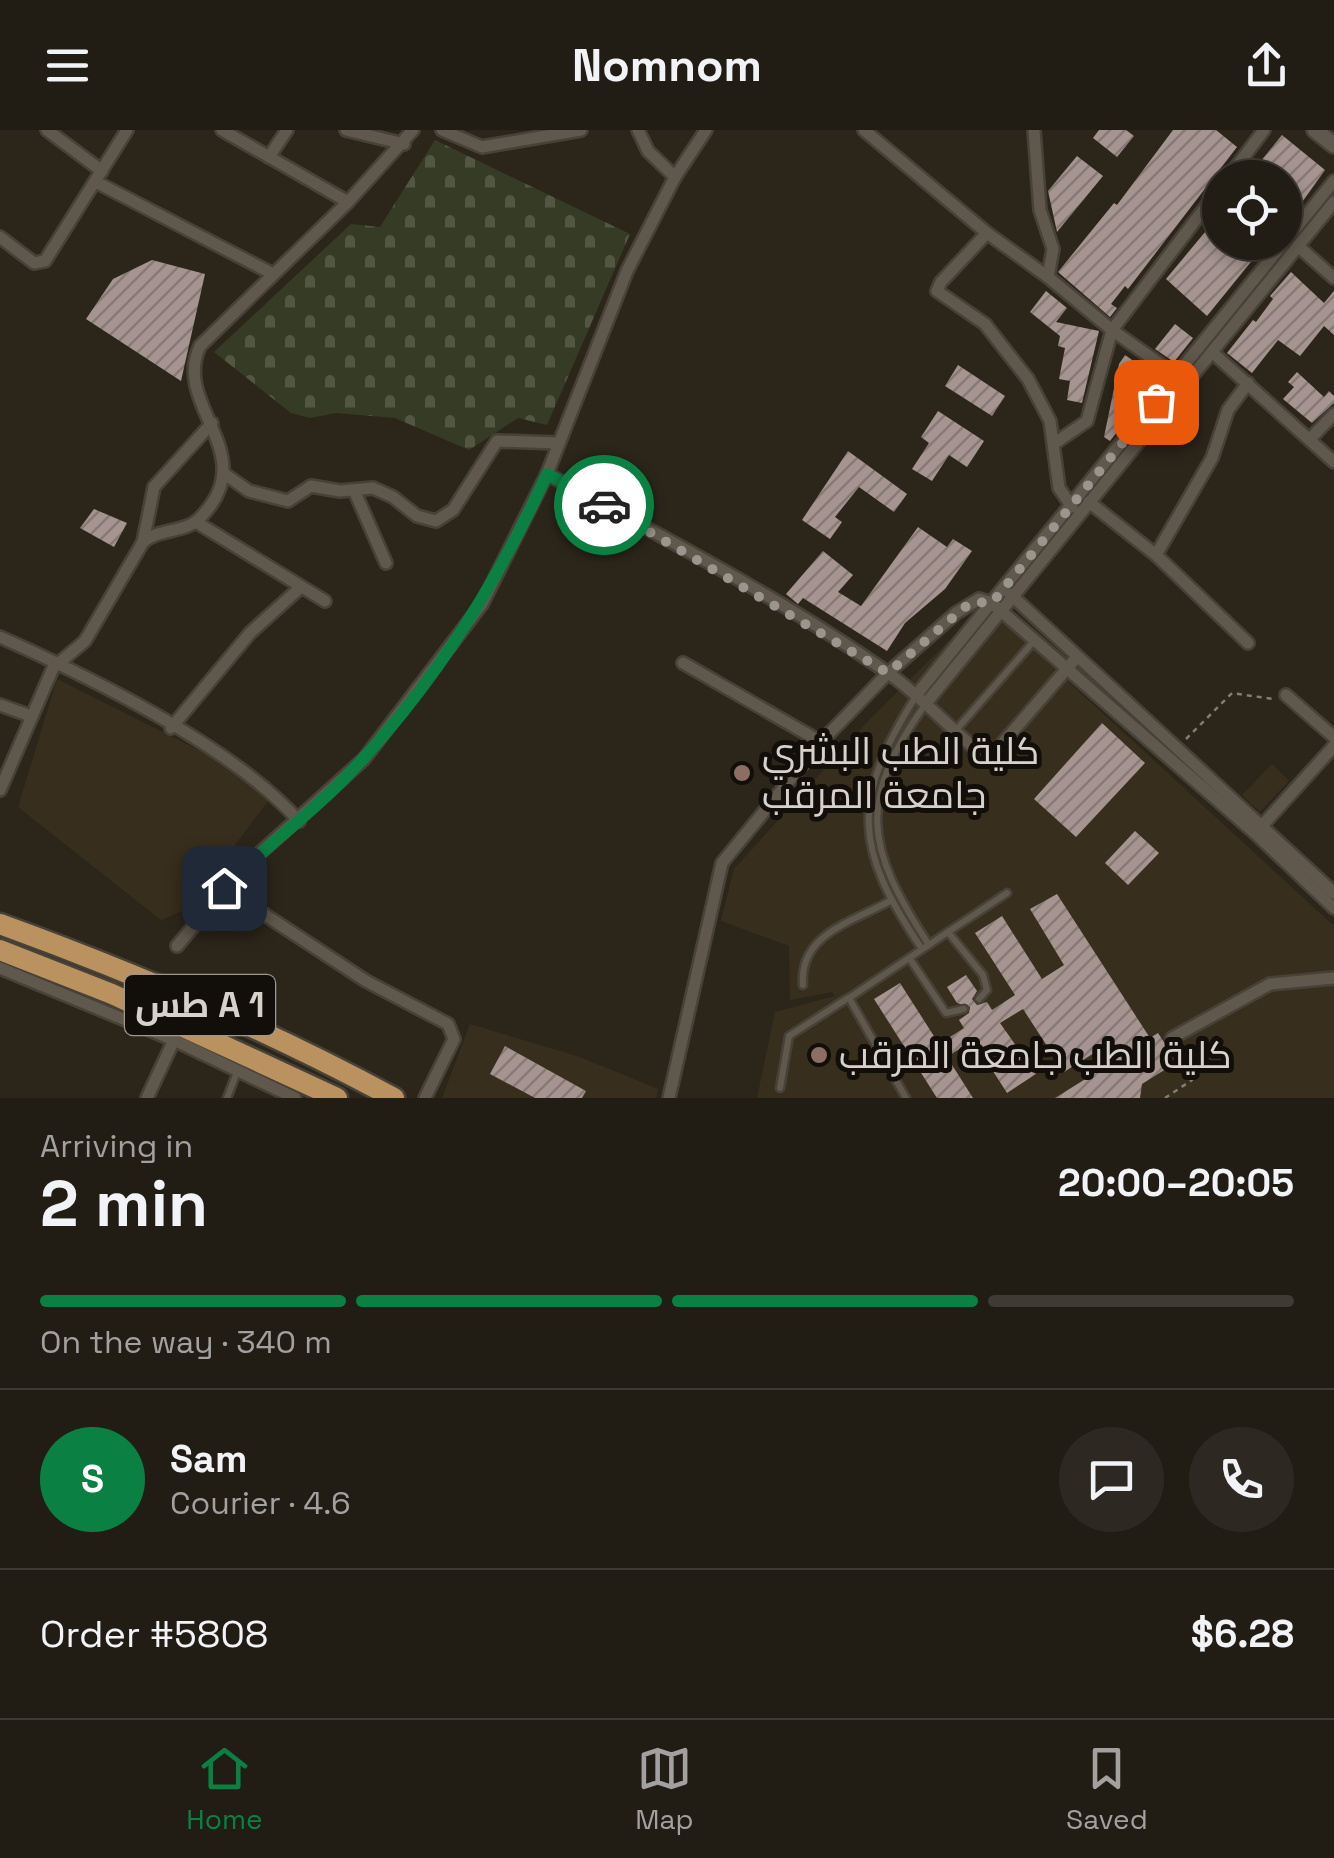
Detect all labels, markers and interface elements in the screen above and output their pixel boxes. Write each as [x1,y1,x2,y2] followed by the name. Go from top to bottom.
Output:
[572,37,762,94] text: Nomnom
[40,38,95,93] icon: menu
[1239,38,1294,93] icon: share
[1202,160,1302,260] map controls
[1202,160,1302,260] button: locate
[1114,360,1199,445] pin
[1129,375,1184,430] icon: bag
[554,455,654,555] courier
[577,478,632,533] icon: car
[762,727,1040,819] place label: كلية الطب البشري جامعة المرقب
[731,762,753,784] marker: كلية الطب البشري جامعة المرقب
[182,846,267,931] pin
[197,861,252,916] icon: home
[125,975,275,1035] road number: طس A 1
[839,1031,1232,1079] place label: كلية الطب جامعة المرقب
[808,1044,830,1066] marker: كلية الطب جامعة المرقب
[40,1126,193,1166] text: Arriving in
[1058,1159,1294,1207] text: 20:00–20:05
[40,1162,208,1245] text: 2 min
[40,1322,332,1362] text: On the way · 340 m
[1059,1427,1164,1532] button: chat
[1189,1427,1294,1532] button: phone
[170,1435,247,1483] text: Sam
[81,1455,104,1503] text: S
[170,1483,351,1523] text: Courier · 4.6
[40,1610,268,1658] text: Order #5808
[1191,1610,1294,1658] text: $6.28
[186,1741,263,1837] tab: Home
[635,1741,694,1837] tab: Map
[1066,1741,1148,1837] tab: Saved

